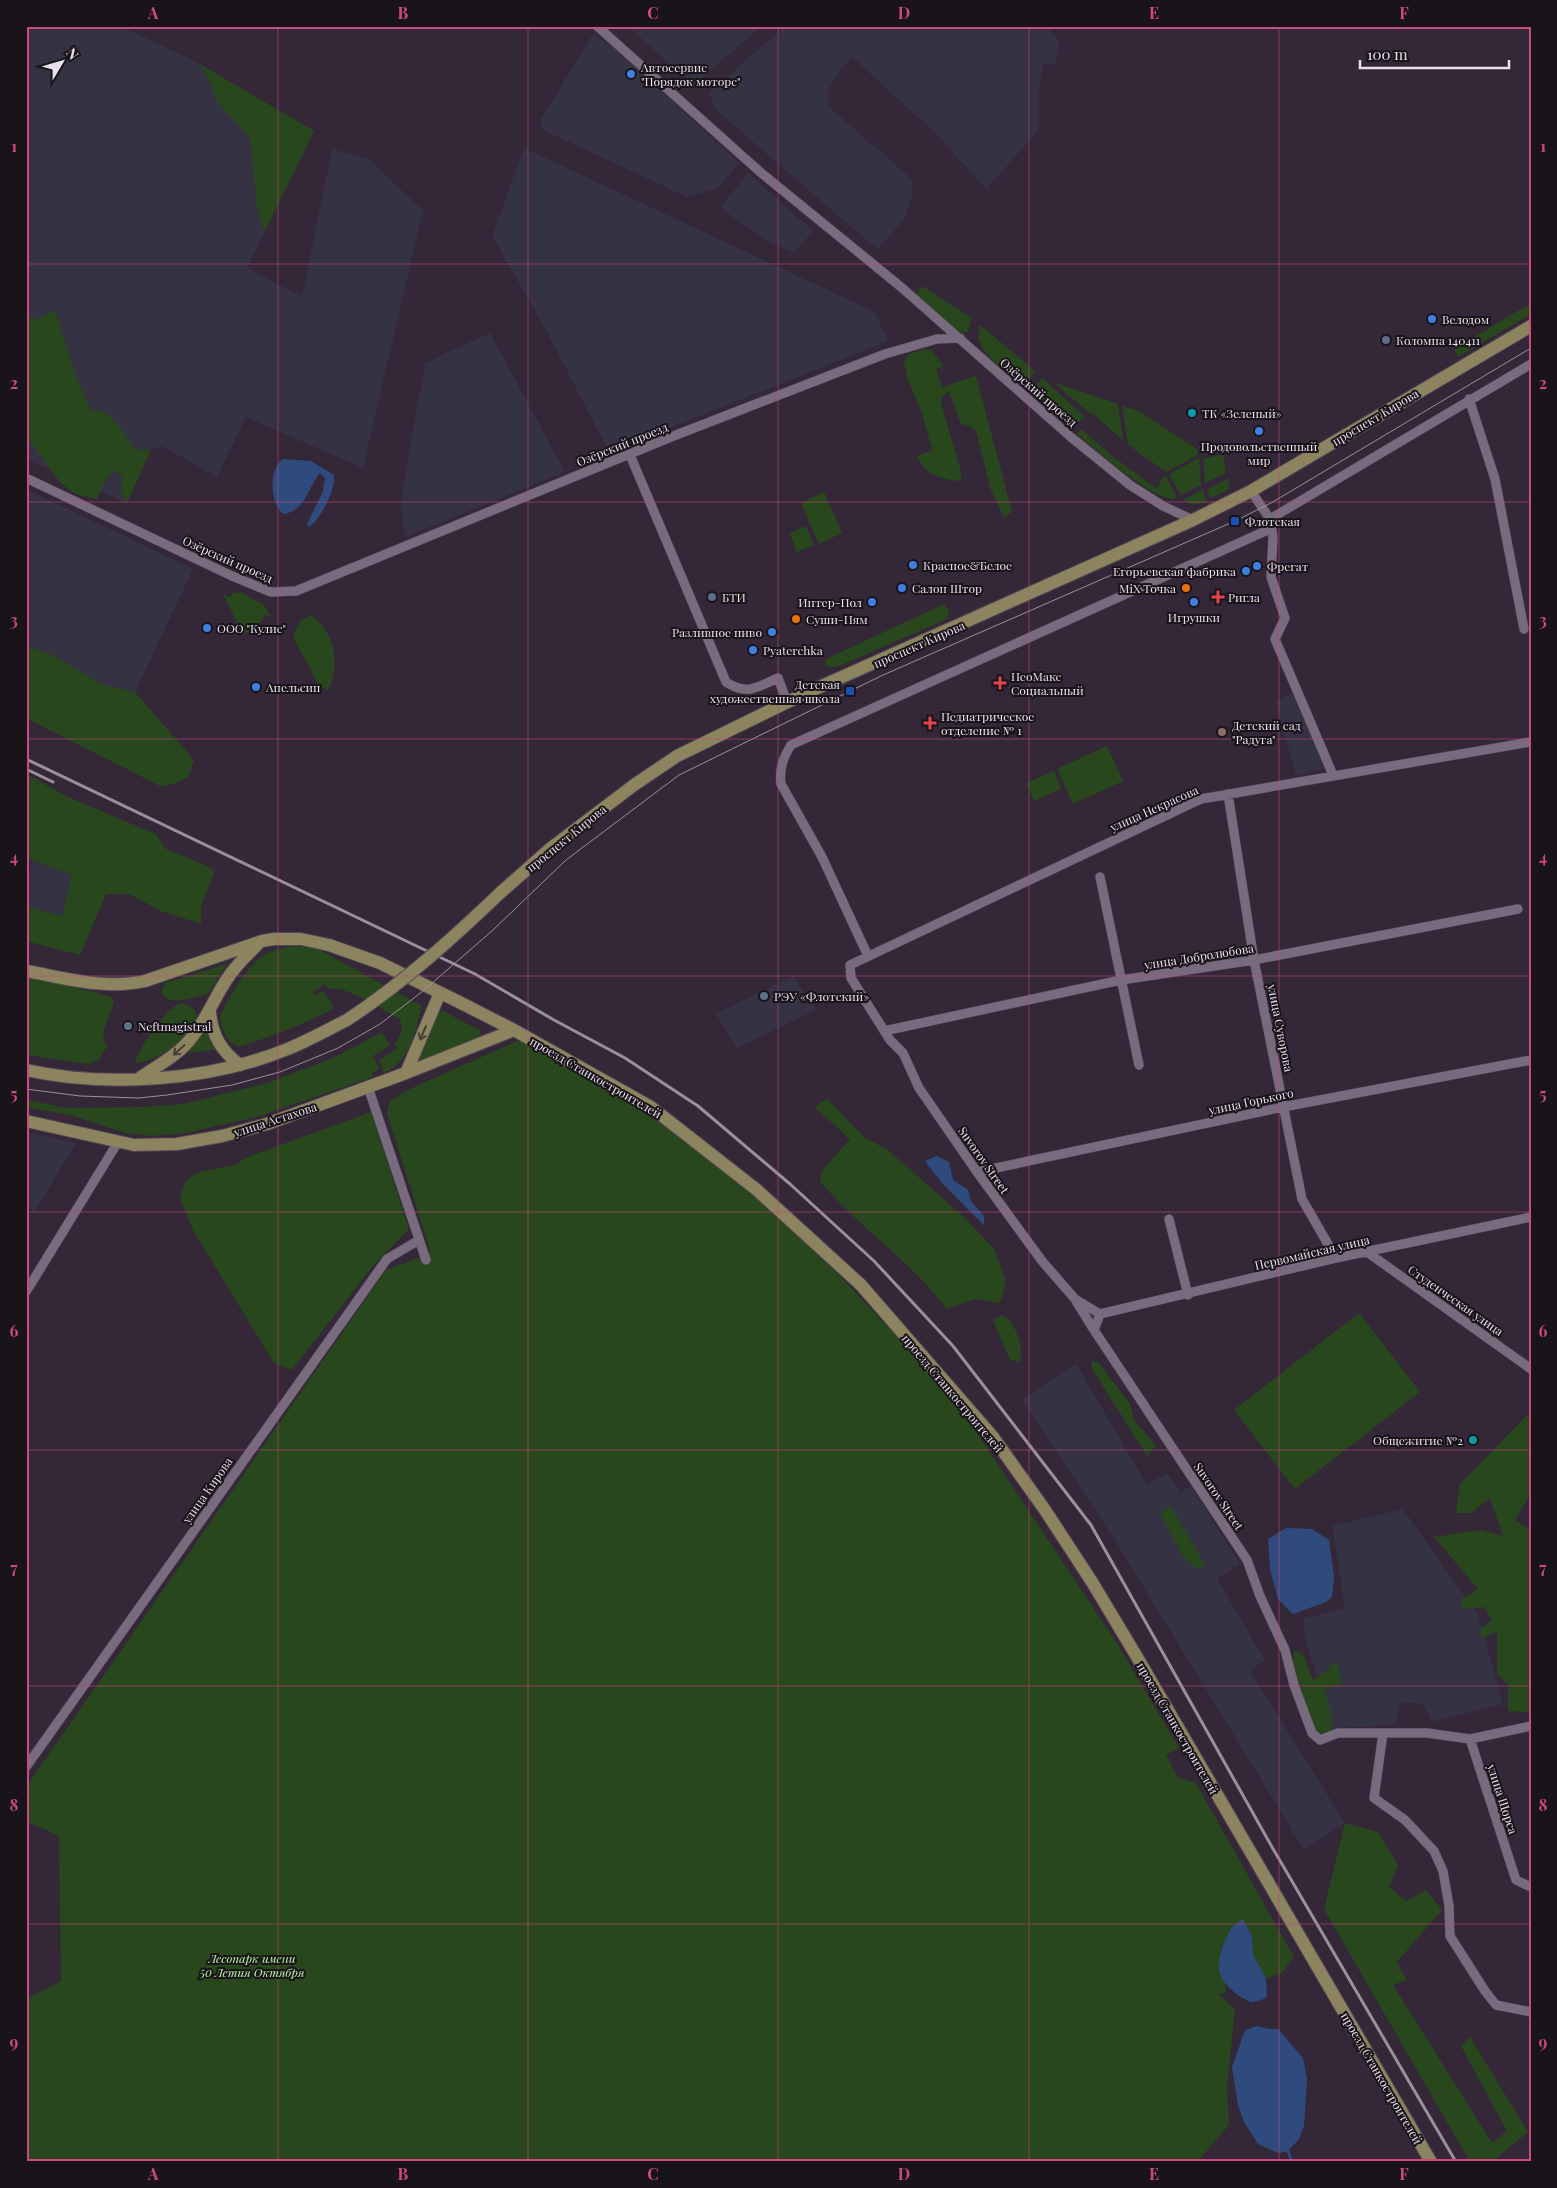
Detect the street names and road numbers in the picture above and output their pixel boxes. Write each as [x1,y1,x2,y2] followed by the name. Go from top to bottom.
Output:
[997,354,1081,430] street label: Озёрский проезд
[1329,385,1421,449] street label: проспект Кирова
[574,418,671,470] street label: Озёрский проезд
[180,532,276,586] street label: Озёрский проезд
[871,617,967,671] street label: проспект Кирова
[1106,781,1201,835] street label: улица Некрасова
[523,801,609,875] street label: проспект Кирова
[1142,939,1255,973] street label: улица Добролюбова
[1264,982,1297,1073] street label: улица Суворова
[527,1033,665,1122] street label: проезд Станкостроителей
[1206,1084,1295,1118] street label: улица Горького
[230,1098,319,1140] street label: улица Астахова
[955,1123,1013,1197] street label: Suvorov Street
[1253,1231,1371,1273] street label: Первомайская улица
[1405,1261,1507,1339] street label: Студенческая улица
[899,1331,1008,1456] street label: проезд Станкостроителей
[178,1454,236,1527] street label: улица Кирова
[1191,1459,1248,1533] street label: Suvorov Street
[1134,1659,1223,1797] street label: проезд Станкостроителей
[1484,1761,1522,1836] street label: улица Щорса
[1338,2009,1427,2147] street label: проезд Станкостроителей

